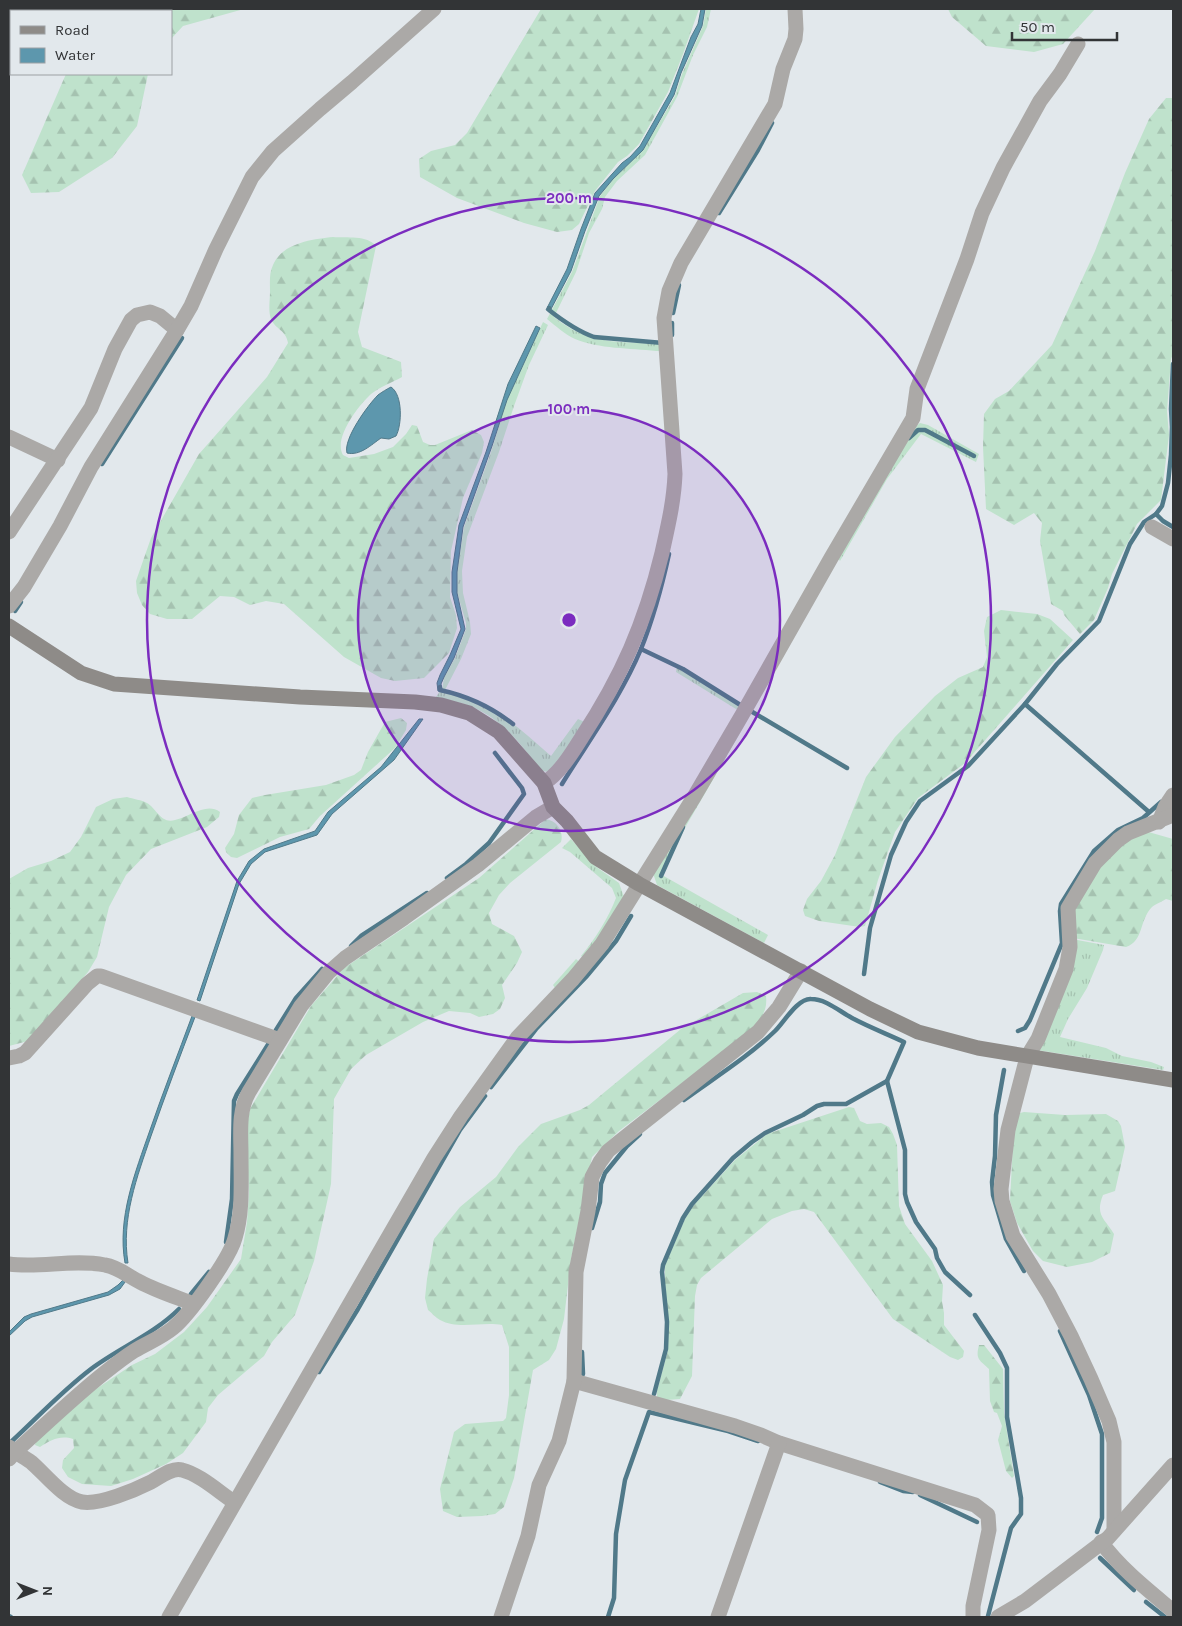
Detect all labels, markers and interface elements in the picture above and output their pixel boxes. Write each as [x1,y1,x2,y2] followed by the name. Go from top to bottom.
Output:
[10,10,172,75] legend
[1012,10,1117,42] scale bar
[1020,18,1055,36] text: 50 m
[55,21,90,39] text: Road
[55,46,96,64] text: Water
[546,189,592,207] text: 200 m
[548,400,590,418] text: 100 m
[560,611,578,629] centre of rings
[10,1566,60,1616] north arrow
[39,1586,56,1596] text: N

